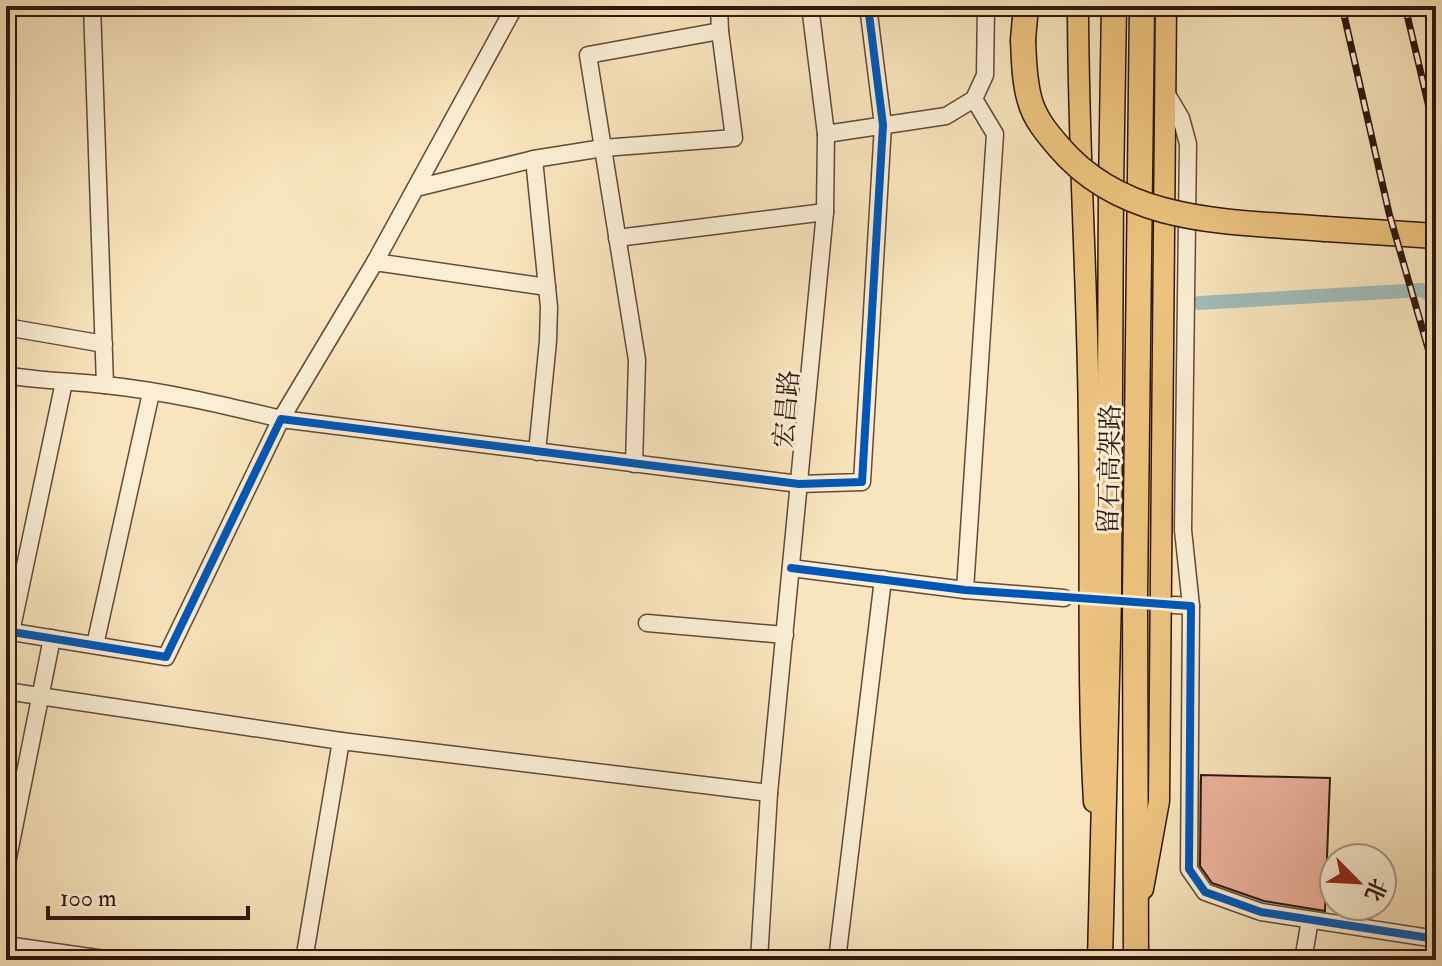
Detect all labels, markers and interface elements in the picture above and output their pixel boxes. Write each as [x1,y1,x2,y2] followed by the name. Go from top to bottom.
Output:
[768,369,806,449] street label: 宏昌路
[1093,404,1127,534] street label: 留石高架路
[1318,842,1398,922] north arrow
[48,870,248,920] scale bar
[1358,874,1393,905] text: 北
[60,883,117,914] text: 100 m

